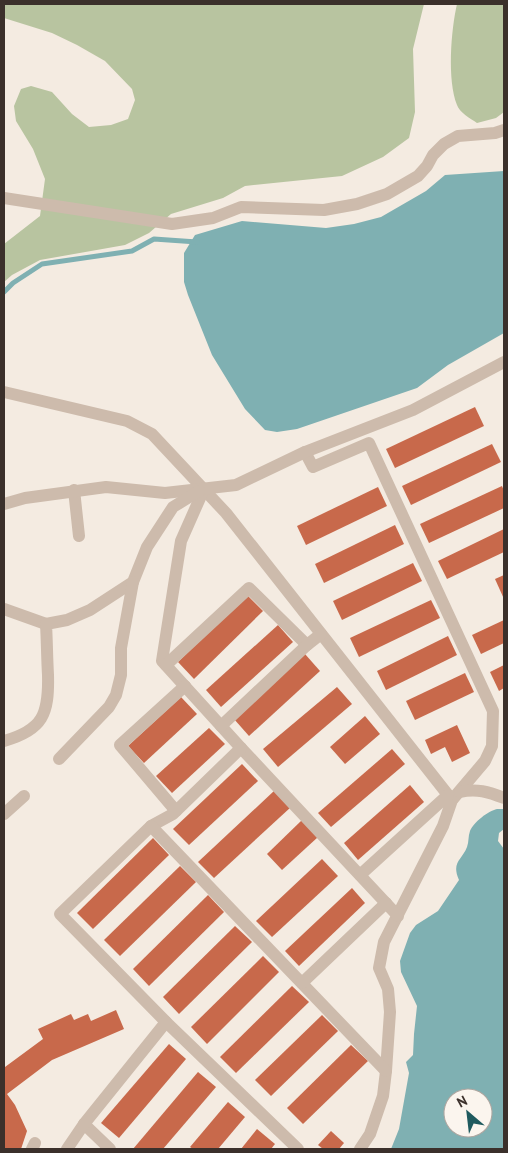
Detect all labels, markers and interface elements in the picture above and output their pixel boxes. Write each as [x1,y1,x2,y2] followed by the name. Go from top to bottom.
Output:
[443,1088,493,1138] north arrow
[454,1091,470,1112] text: N

